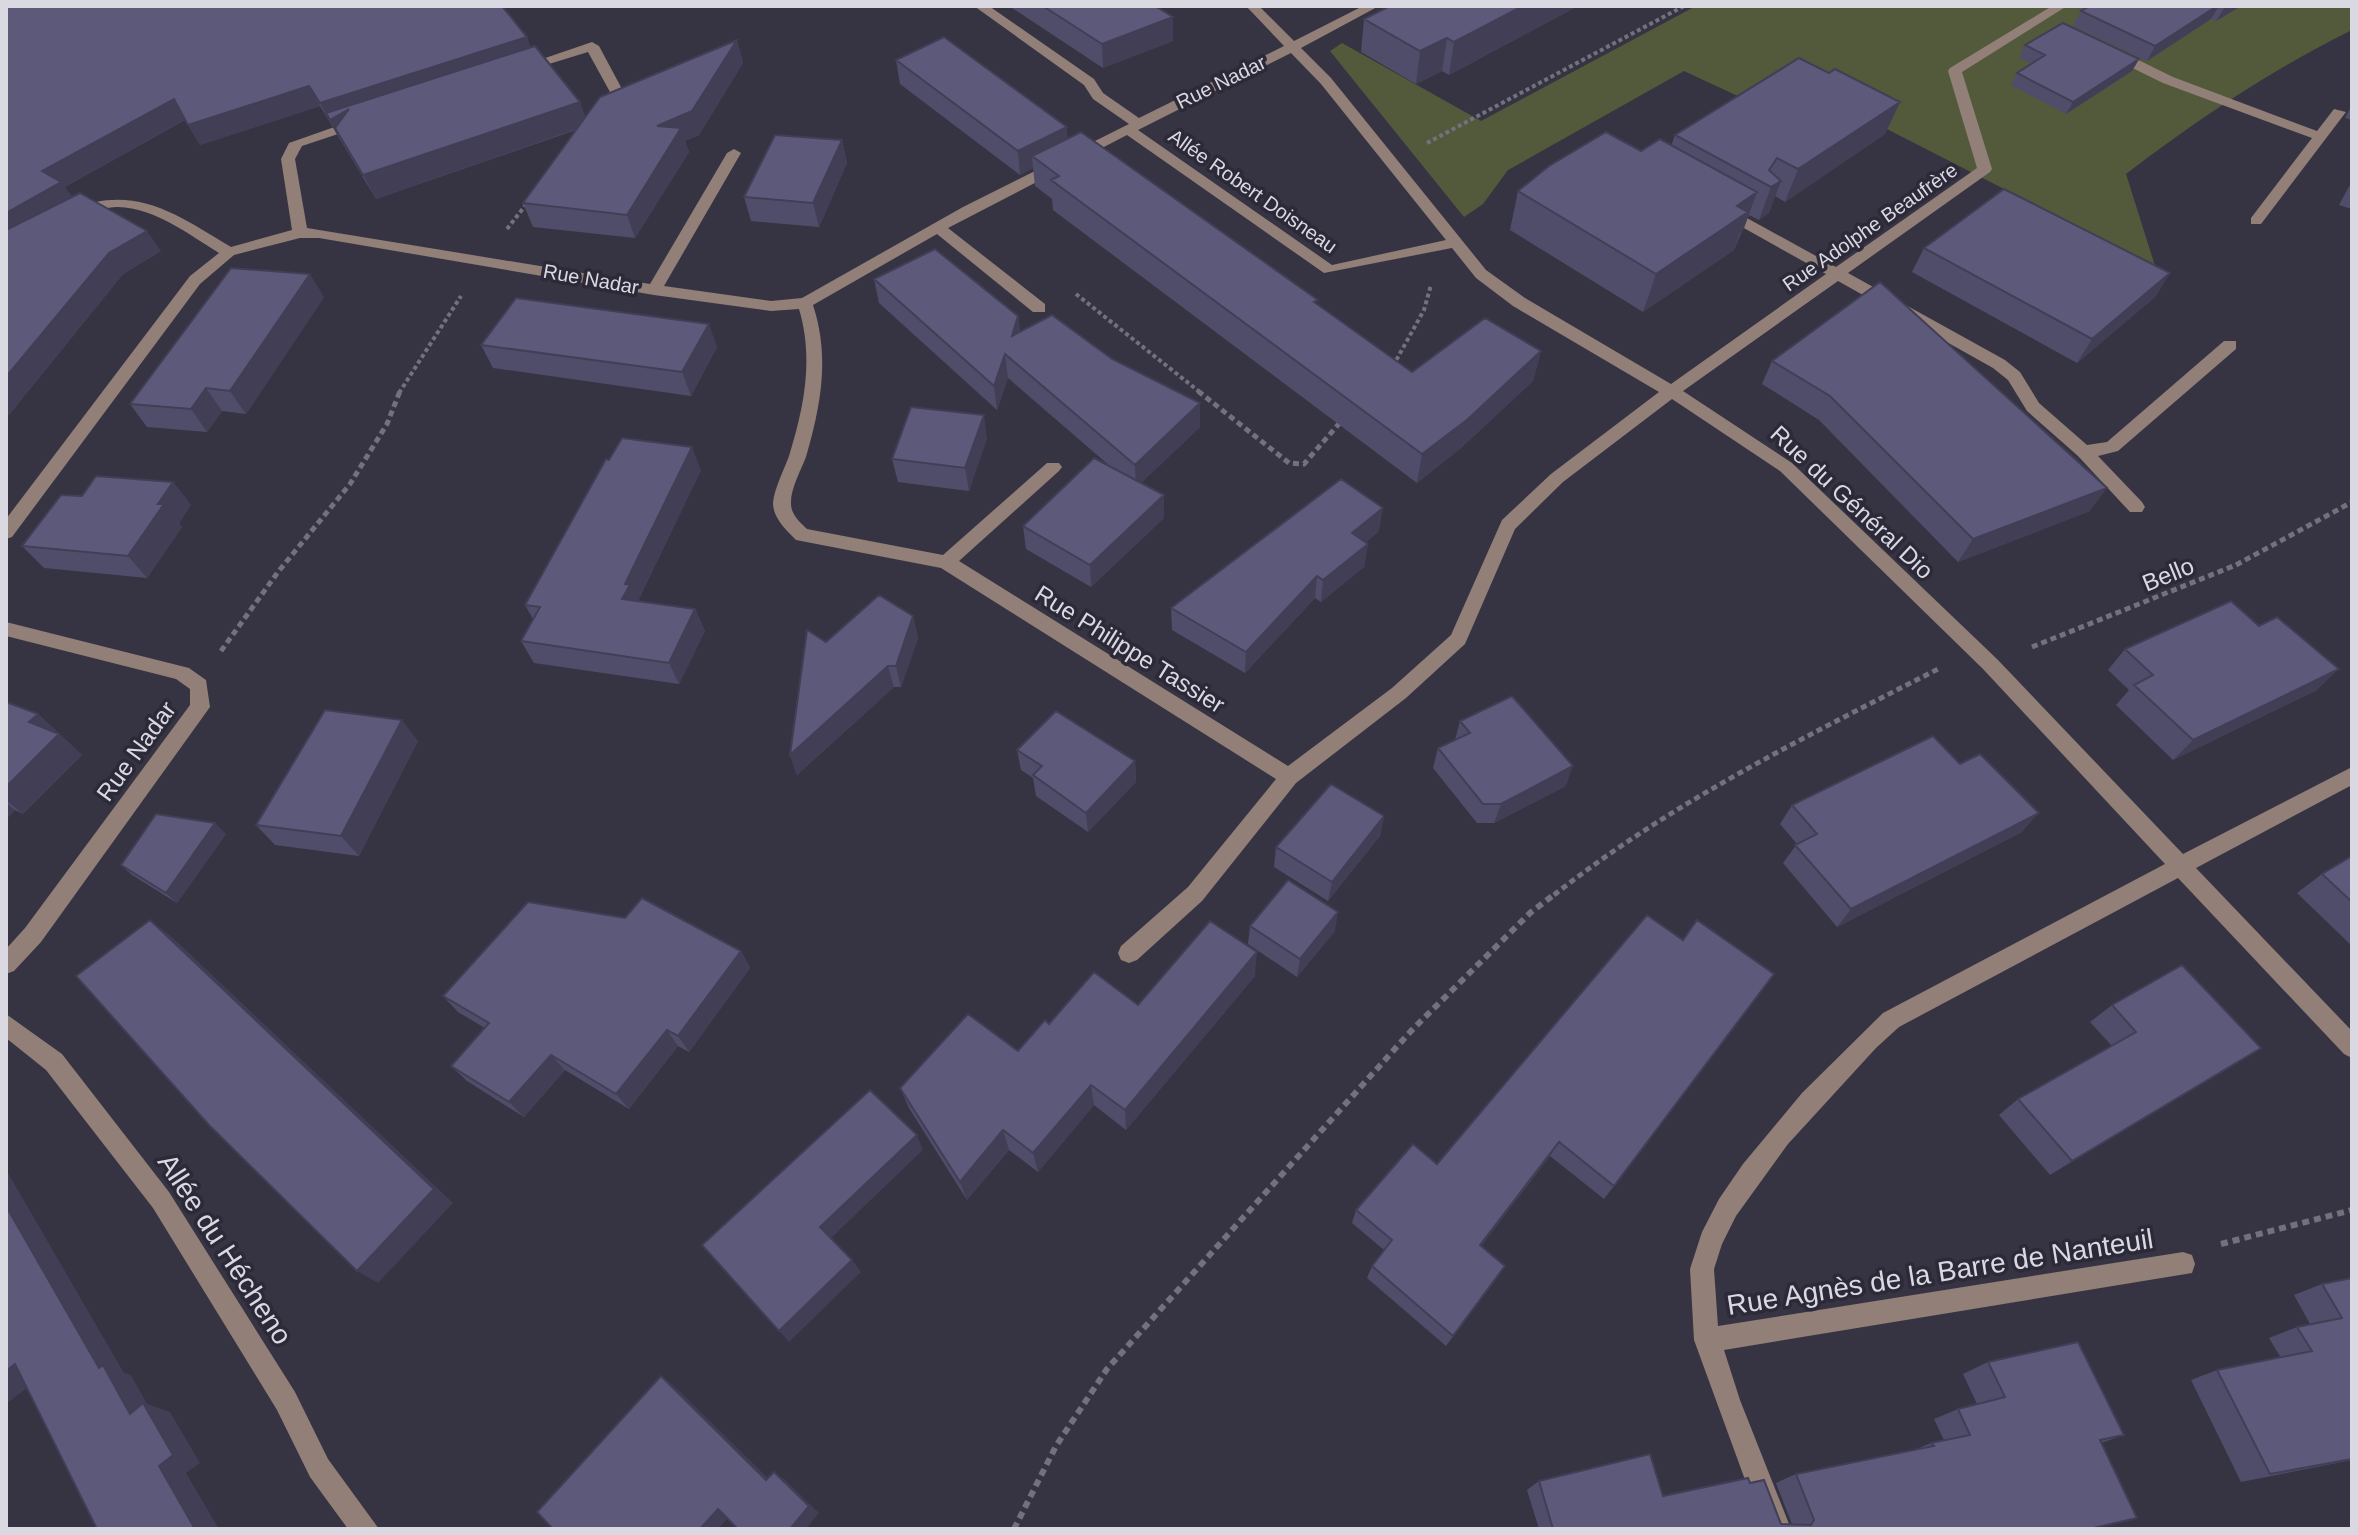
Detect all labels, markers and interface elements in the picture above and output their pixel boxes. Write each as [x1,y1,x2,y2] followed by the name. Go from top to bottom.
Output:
[1173,51,1270,113] street label: Rue Nadar
[1165,125,1341,257] street label: Allée Robert Doisneau
[1779,158,1961,296] street label: Rue Adolphe Beaufrère
[541,260,641,298] street label: Rue Nadar
[1765,420,1939,584] street label: Rue du Général Dio
[2138,551,2198,597] street label: Bello
[1030,580,1230,718] street label: Rue Philippe Tassier
[91,696,181,806] street label: Rue Nadar
[152,1148,298,1350] street label: Allée du Hécheno
[1725,1223,2155,1321] street label: Rue Agnès de la Barre de Nanteuil

